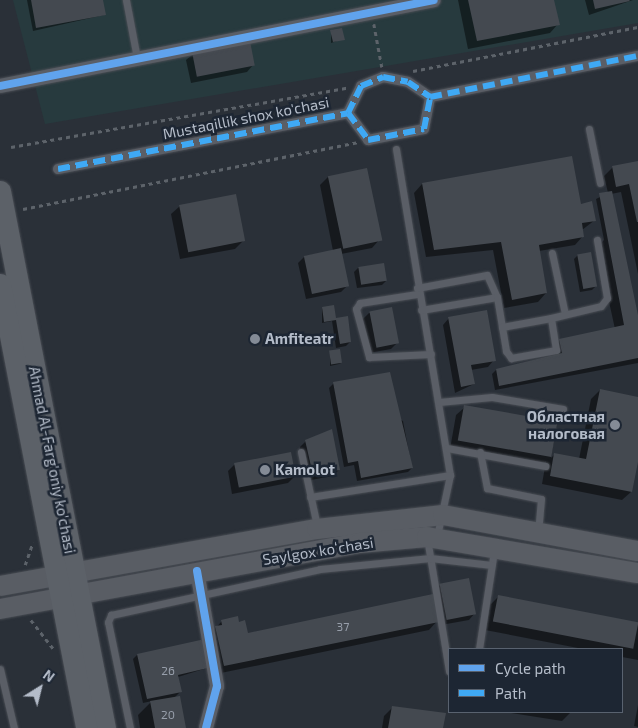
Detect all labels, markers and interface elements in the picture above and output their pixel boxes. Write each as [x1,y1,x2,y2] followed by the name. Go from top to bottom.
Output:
[161,93,331,143] street label: Mustaqillik shox ko'chasi
[265,330,334,348] place label: Amfiteatr
[249,333,261,345] marker: Amfiteatr
[25,364,79,556] street label: Ahmad Al-Farg'oniy ko'chasi
[527,407,605,442] place label: Областная налоговая
[609,419,621,431] marker: Областная налоговая
[275,461,335,479] place label: Kamolot
[259,464,271,476] marker: Kamolot
[261,533,375,569] street label: Saylgox koʻchasi
[337,620,349,634] house number: 37
[448,648,623,713] legend
[495,659,566,677] text: Cycle path
[15,663,65,713] north arrow
[161,664,175,678] house number: 26
[40,666,58,685] text: N
[495,684,526,702] text: Path
[161,708,175,722] house number: 20

